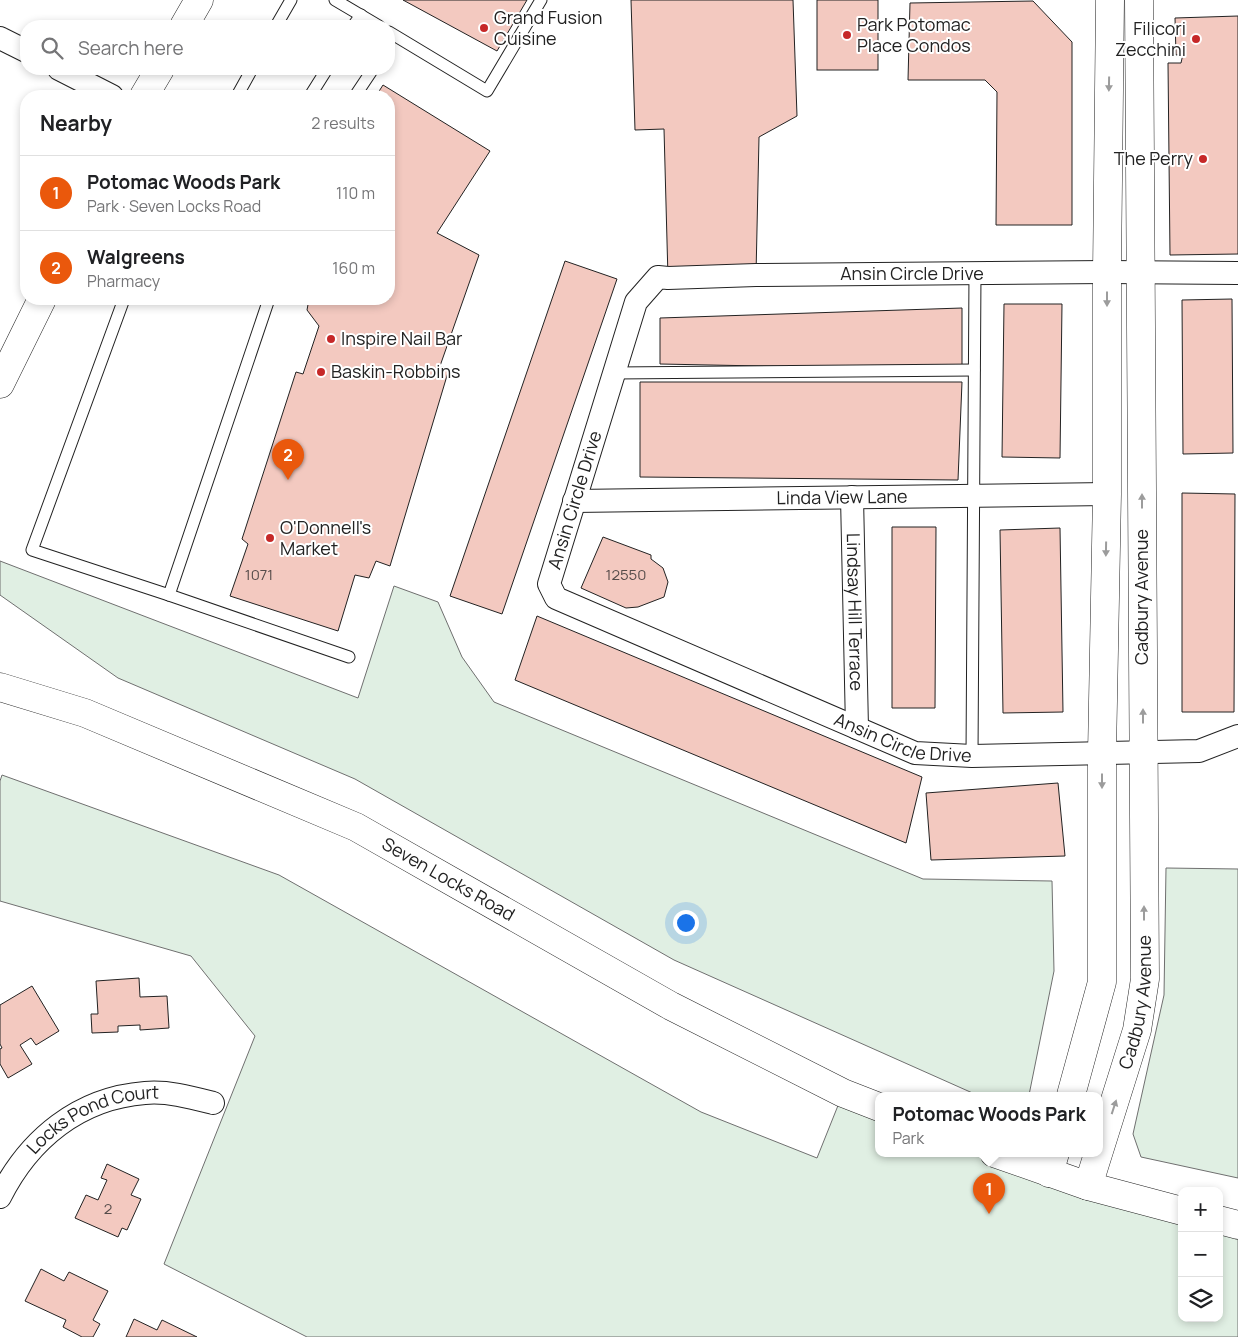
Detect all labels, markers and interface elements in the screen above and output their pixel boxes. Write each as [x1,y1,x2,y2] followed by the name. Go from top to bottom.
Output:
[494,5,602,50] place label: Grand Fusion Cuisine
[857,12,971,57] place label: Park Potomac Place Condos
[1115,16,1186,61] place label: Filicori Zecchini
[20,20,395,75] search box
[478,22,490,34] marker: Grand Fusion Cuisine
[841,29,853,41] marker: Park Potomac Place Condos
[1190,33,1202,45] marker: Filicori Zecchini
[38,34,66,62] icon: search
[78,35,184,61] text: Search here
[1105,76,1113,92] one-way arrow
[40,109,112,137] text: Nearby
[311,112,375,134] text: 2 results
[1114,146,1193,170] place label: The Perry
[1197,153,1209,165] marker: The Perry
[87,169,280,195] text: Potomac Woods Park
[52,182,60,204] text: 1
[336,182,375,204] text: 110 m
[87,195,261,217] text: Park · Seven Locks Road
[87,244,185,270] text: Walgreens
[51,257,61,279] text: 2
[332,257,375,279] text: 160 m
[840,261,984,285] street label: Ansin Circle Drive
[87,270,160,292] text: Pharmacy
[1103,291,1111,307] one-way arrow
[341,326,463,350] place label: Inspire Nail Bar
[325,333,337,345] marker: Inspire Nail Bar
[331,359,461,383] place label: Baskin-Robbins
[315,366,327,378] marker: Baskin-Robbins
[542,428,607,572] street label: Ansin Circle Drive
[272,439,304,480] pin: 2
[776,484,908,509] street label: Linda View Lane
[1138,492,1146,508] one-way arrow
[280,515,371,560] place label: O'Donnell's Market
[1129,529,1153,665] street label: Cadbury Avenue
[264,532,276,544] marker: O'Donnell's Market
[842,533,869,691] street label: Lindsay Hill Terrace
[1102,541,1110,557] one-way arrow
[245,564,273,585] house number: 1071
[606,564,646,585] house number: 12550
[831,707,972,767] street label: Ansin Circle Drive
[1139,707,1147,723] one-way arrow
[1098,773,1106,789] one-way arrow
[378,831,519,926] street label: Seven Locks Road
[1140,905,1148,921] one-way arrow
[673,910,699,936] your location
[1112,935,1156,1072] street label: Cadbury Avenue
[21,1080,159,1159] street label: Locks Pond Court
[875,1092,1103,1157] popup
[1111,1099,1118,1114] one-way arrow
[892,1101,1086,1127] text: Potomac Woods Park
[892,1127,924,1149] text: Park
[973,1173,1005,1214] pin: 1
[1178,1187,1223,1322] map controls
[1178,1187,1223,1232] button: +
[104,1198,112,1219] house number: 2
[1178,1232,1223,1277] button: −
[1178,1277,1223,1322] button: layers

